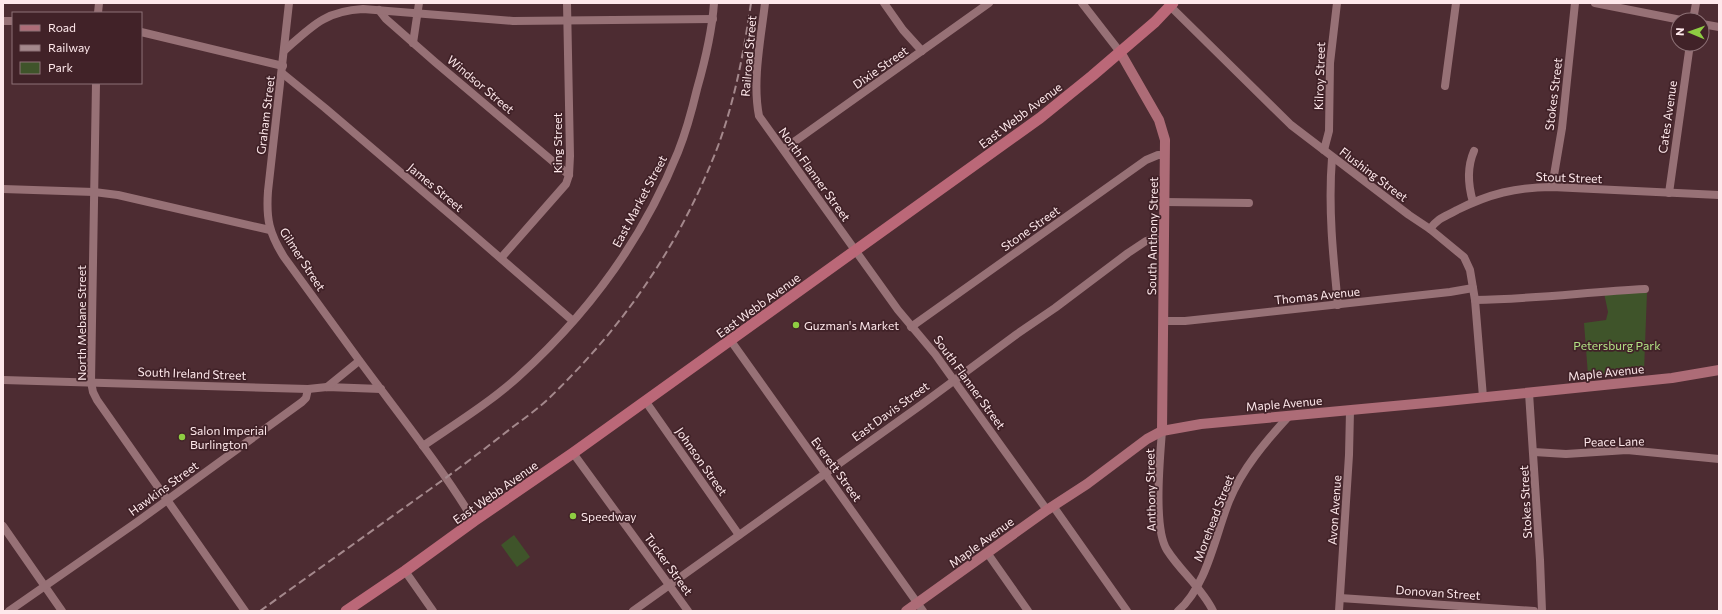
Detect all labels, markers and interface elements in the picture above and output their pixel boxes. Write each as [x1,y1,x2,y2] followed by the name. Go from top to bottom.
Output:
[12,12,142,84] legend
[1670,12,1710,52] north arrow
[737,15,759,97] street label: Railroad Street
[48,20,76,34] text: Road
[1673,27,1686,36] text: N
[48,40,90,54] text: Railway
[1311,42,1327,110] street label: Kilroy Street
[850,43,910,91] street label: Dixie Street
[445,52,517,116] street label: Windsor Street
[1542,57,1564,131] street label: Stokes Street
[48,60,74,74] text: Park
[253,75,277,155] street label: Graham Street
[976,79,1064,151] street label: East Webb Avenue
[1655,80,1679,154] street label: Cates Avenue
[550,113,564,173] street label: King Street
[776,124,854,224] street label: North Flanner Street
[1337,144,1411,204] street label: Flushing Street
[609,153,669,249] street label: East Market Street
[405,160,467,215] street label: James Street
[1535,169,1603,185] street label: Stout Street
[1144,177,1160,295] street label: South Anthony Street
[998,203,1062,253] street label: Stone Street
[277,225,329,293] street label: Gilmer Street
[74,265,88,381] street label: North Mebane Street
[713,270,803,340] street label: East Webb Avenue
[1273,284,1361,306] street label: Thomas Avenue
[804,318,899,332] place label: Guzman's Market
[791,320,801,330] marker: Guzman's Market
[931,332,1009,432] street label: South Flanner Street
[1573,338,1661,352] park label: Petersburg Park
[1567,361,1645,383] street label: Maple Avenue
[137,364,247,382] street label: South Ireland Street
[849,378,931,444] street label: East Davis Street
[1245,393,1323,413] street label: Maple Avenue
[190,423,267,451] place label: Salon Imperial Burlington
[672,424,731,498] street label: Johnson Street
[177,432,187,442] marker: Salon Imperial Burlington
[1583,433,1645,449] street label: Peace Lane
[809,434,865,504] street label: Everett Street
[1142,448,1158,532] street label: Anthony Street
[125,458,201,518] street label: Hawkins Street
[450,458,540,526] street label: East Webb Avenue
[1516,465,1534,539] street label: Stokes Street
[1190,472,1236,564] street label: Morehead Street
[1325,475,1343,545] street label: Avon Avenue
[581,509,637,523] place label: Speedway
[568,511,578,521] marker: Speedway
[946,514,1016,570] street label: Maple Avenue
[642,530,696,598] street label: Tucker Street
[1395,582,1481,602] street label: Donovan Street

